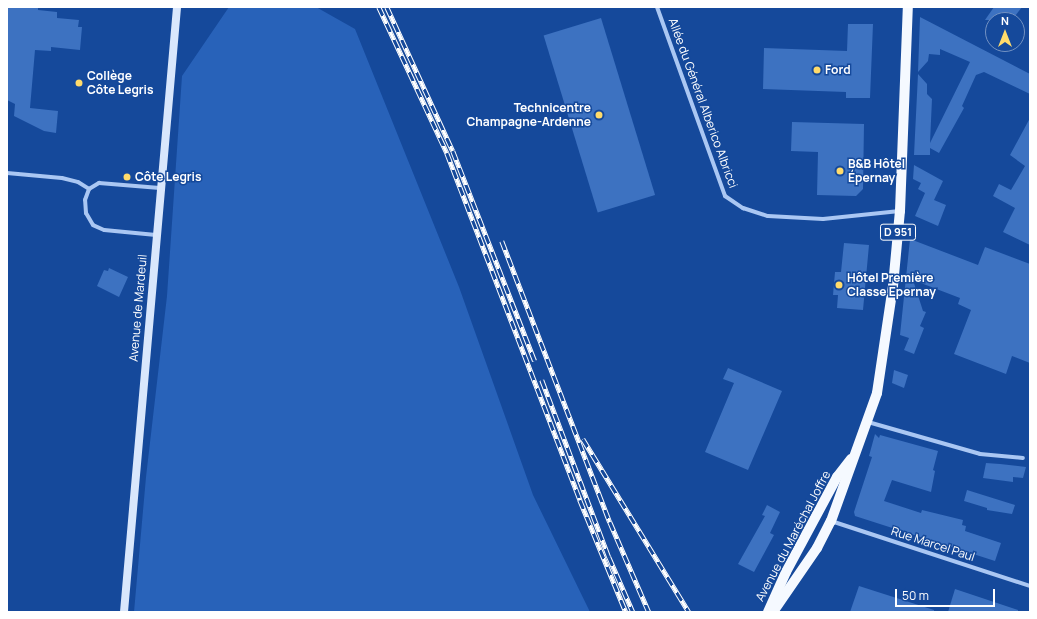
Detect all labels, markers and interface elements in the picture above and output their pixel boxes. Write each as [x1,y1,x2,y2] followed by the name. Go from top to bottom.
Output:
[985,12,1025,52] north arrow
[1001,13,1009,28] text: N
[666,16,740,190] street label: Allée du Général Alberico Albricci
[825,63,851,77] place label: Ford
[812,65,822,75] marker: Ford
[87,69,153,97] place label: Collège Côte Legris
[74,78,84,88] marker: Collège Côte Legris
[467,101,591,129] place label: Technicentre Champagne-Ardenne
[594,110,604,120] marker: Technicentre Champagne-Ardenne
[848,157,905,185] place label: B&B Hôtel Épernay
[835,166,845,176] marker: B&B Hôtel Épernay
[135,170,201,184] place label: Côte Legris
[122,172,132,182] marker: Côte Legris
[879,223,917,241] road number: D 951
[126,254,150,362] street label: Avenue de Mardeuil
[847,271,936,299] place label: Hôtel Première Classe Epernay
[834,280,844,290] marker: Hôtel Première Classe Epernay
[752,468,834,604] street label: Avenue du Maréchal Joffre
[889,524,977,564] street label: Rue Marcel Paul
[897,581,997,607] scale bar
[902,587,929,604] text: 50 m

